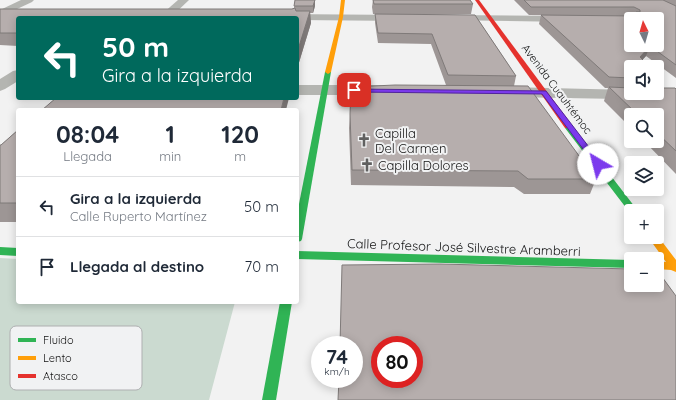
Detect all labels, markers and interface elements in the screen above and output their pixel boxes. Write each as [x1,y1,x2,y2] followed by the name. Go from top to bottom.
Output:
[624,12,664,52] north arrow
[624,12,664,292] map controls
[102,29,169,64] text: 50 m
[36,32,88,84] icon: left
[519,41,595,137] street label: Avenida Cuauhtémoc
[624,60,664,100] button: sound
[102,64,253,87] text: Gira a la izquierda
[337,73,371,107] pin
[343,79,365,101] icon: arrive
[624,108,664,148] button: search
[56,119,119,149] text: 08:04
[166,119,175,149] text: 1
[221,119,259,149] text: 120
[375,125,446,156] place label: Capilla Del Carmen
[356,132,372,148] church icon: Capilla Del Carmen
[577,143,619,185] position arrow
[63,148,112,164] text: Llegada
[159,148,181,164] text: min
[234,148,246,164] text: m
[624,156,664,196] button: layers
[359,157,375,173] church icon: Capilla Dolores
[378,157,469,173] place label: Capilla Dolores
[70,189,202,208] text: Gira a la izquierda
[36,196,58,218] icon: left
[244,197,279,216] text: 50 m
[624,204,664,244] button: +
[70,208,207,224] text: Calle Ruperto Martínez
[347,235,581,259] street label: Calle Profesor José Silvestre Aramberri
[624,252,664,292] button: −
[36,256,58,278] icon: arrive
[70,257,204,276] text: Llegada al destino
[245,257,279,276] text: 70 m
[10,326,142,390] legend
[43,333,74,347] text: Fluido
[371,336,423,388] speed limit sign: 80
[326,344,348,369] text: 74
[43,351,72,365] text: Lento
[324,365,350,378] text: km/h
[43,369,78,383] text: Atasco

